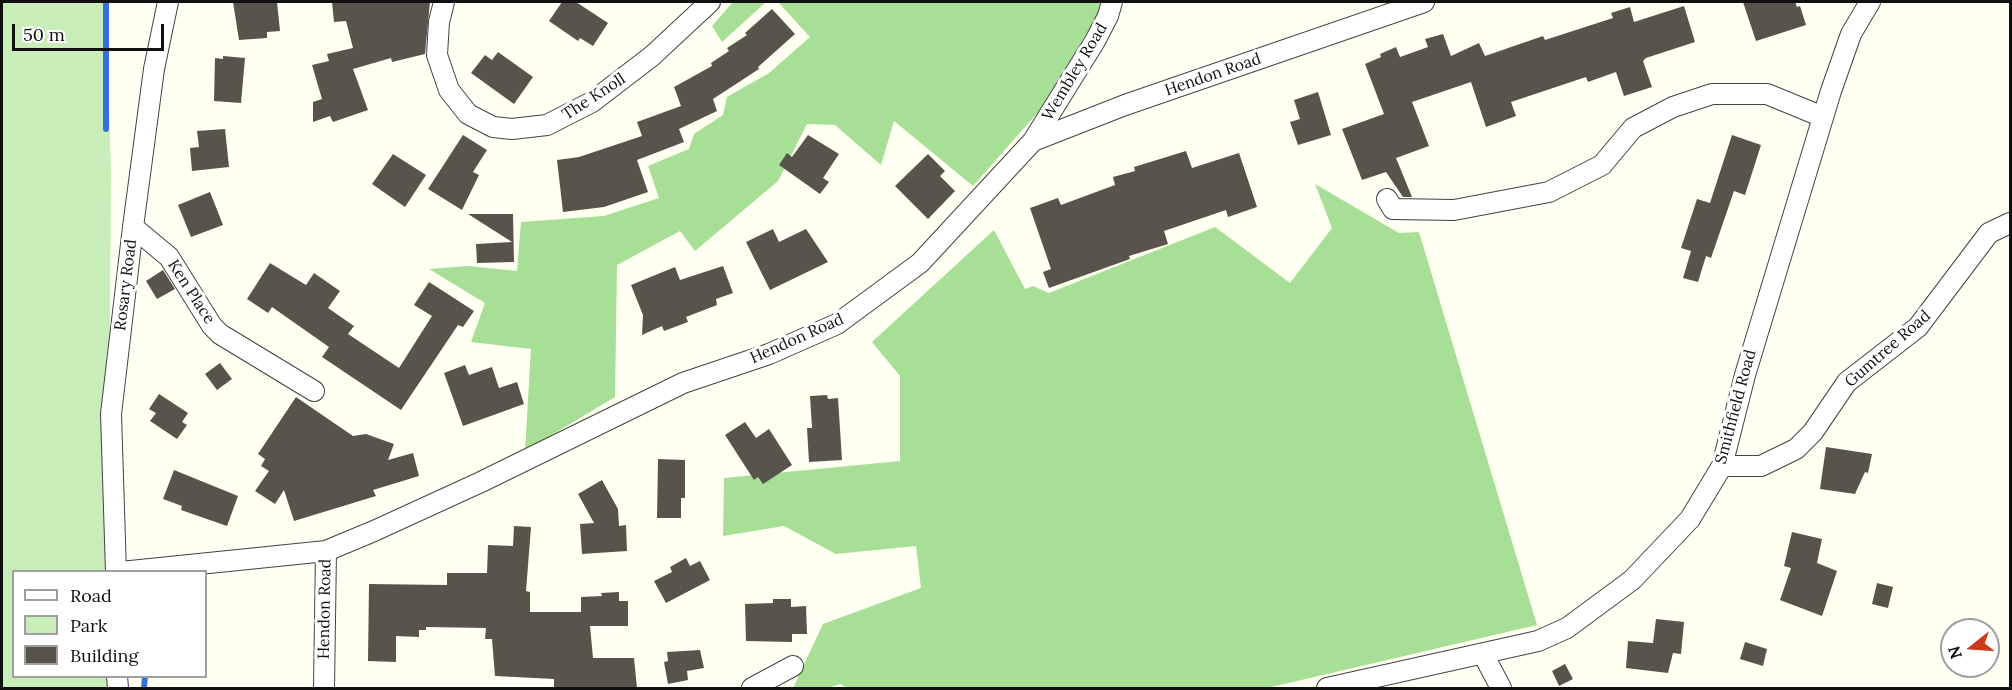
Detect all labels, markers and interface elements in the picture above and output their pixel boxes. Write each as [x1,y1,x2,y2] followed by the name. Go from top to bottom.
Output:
[15,12,166,50] scale bar
[1038,20,1112,124] street label: Wembley Road
[23,23,65,46] text: 50 m
[1162,50,1264,100] street label: Hendon Road
[559,70,629,124] street label: The Knoll
[111,238,141,332] street label: Rosary Road
[163,256,219,328] street label: Ken Place
[1841,306,1935,392] street label: Gumtree Road
[747,310,847,368] street label: Hendon Road
[1711,348,1761,466] street label: Smithfield Road
[315,559,335,659] street label: Hendon Road
[12,570,207,678] legend
[70,584,112,607] text: Road
[70,614,107,637] text: Park
[1940,618,2000,678] north arrow
[70,644,138,667] text: Building
[1943,644,1966,662] text: N

